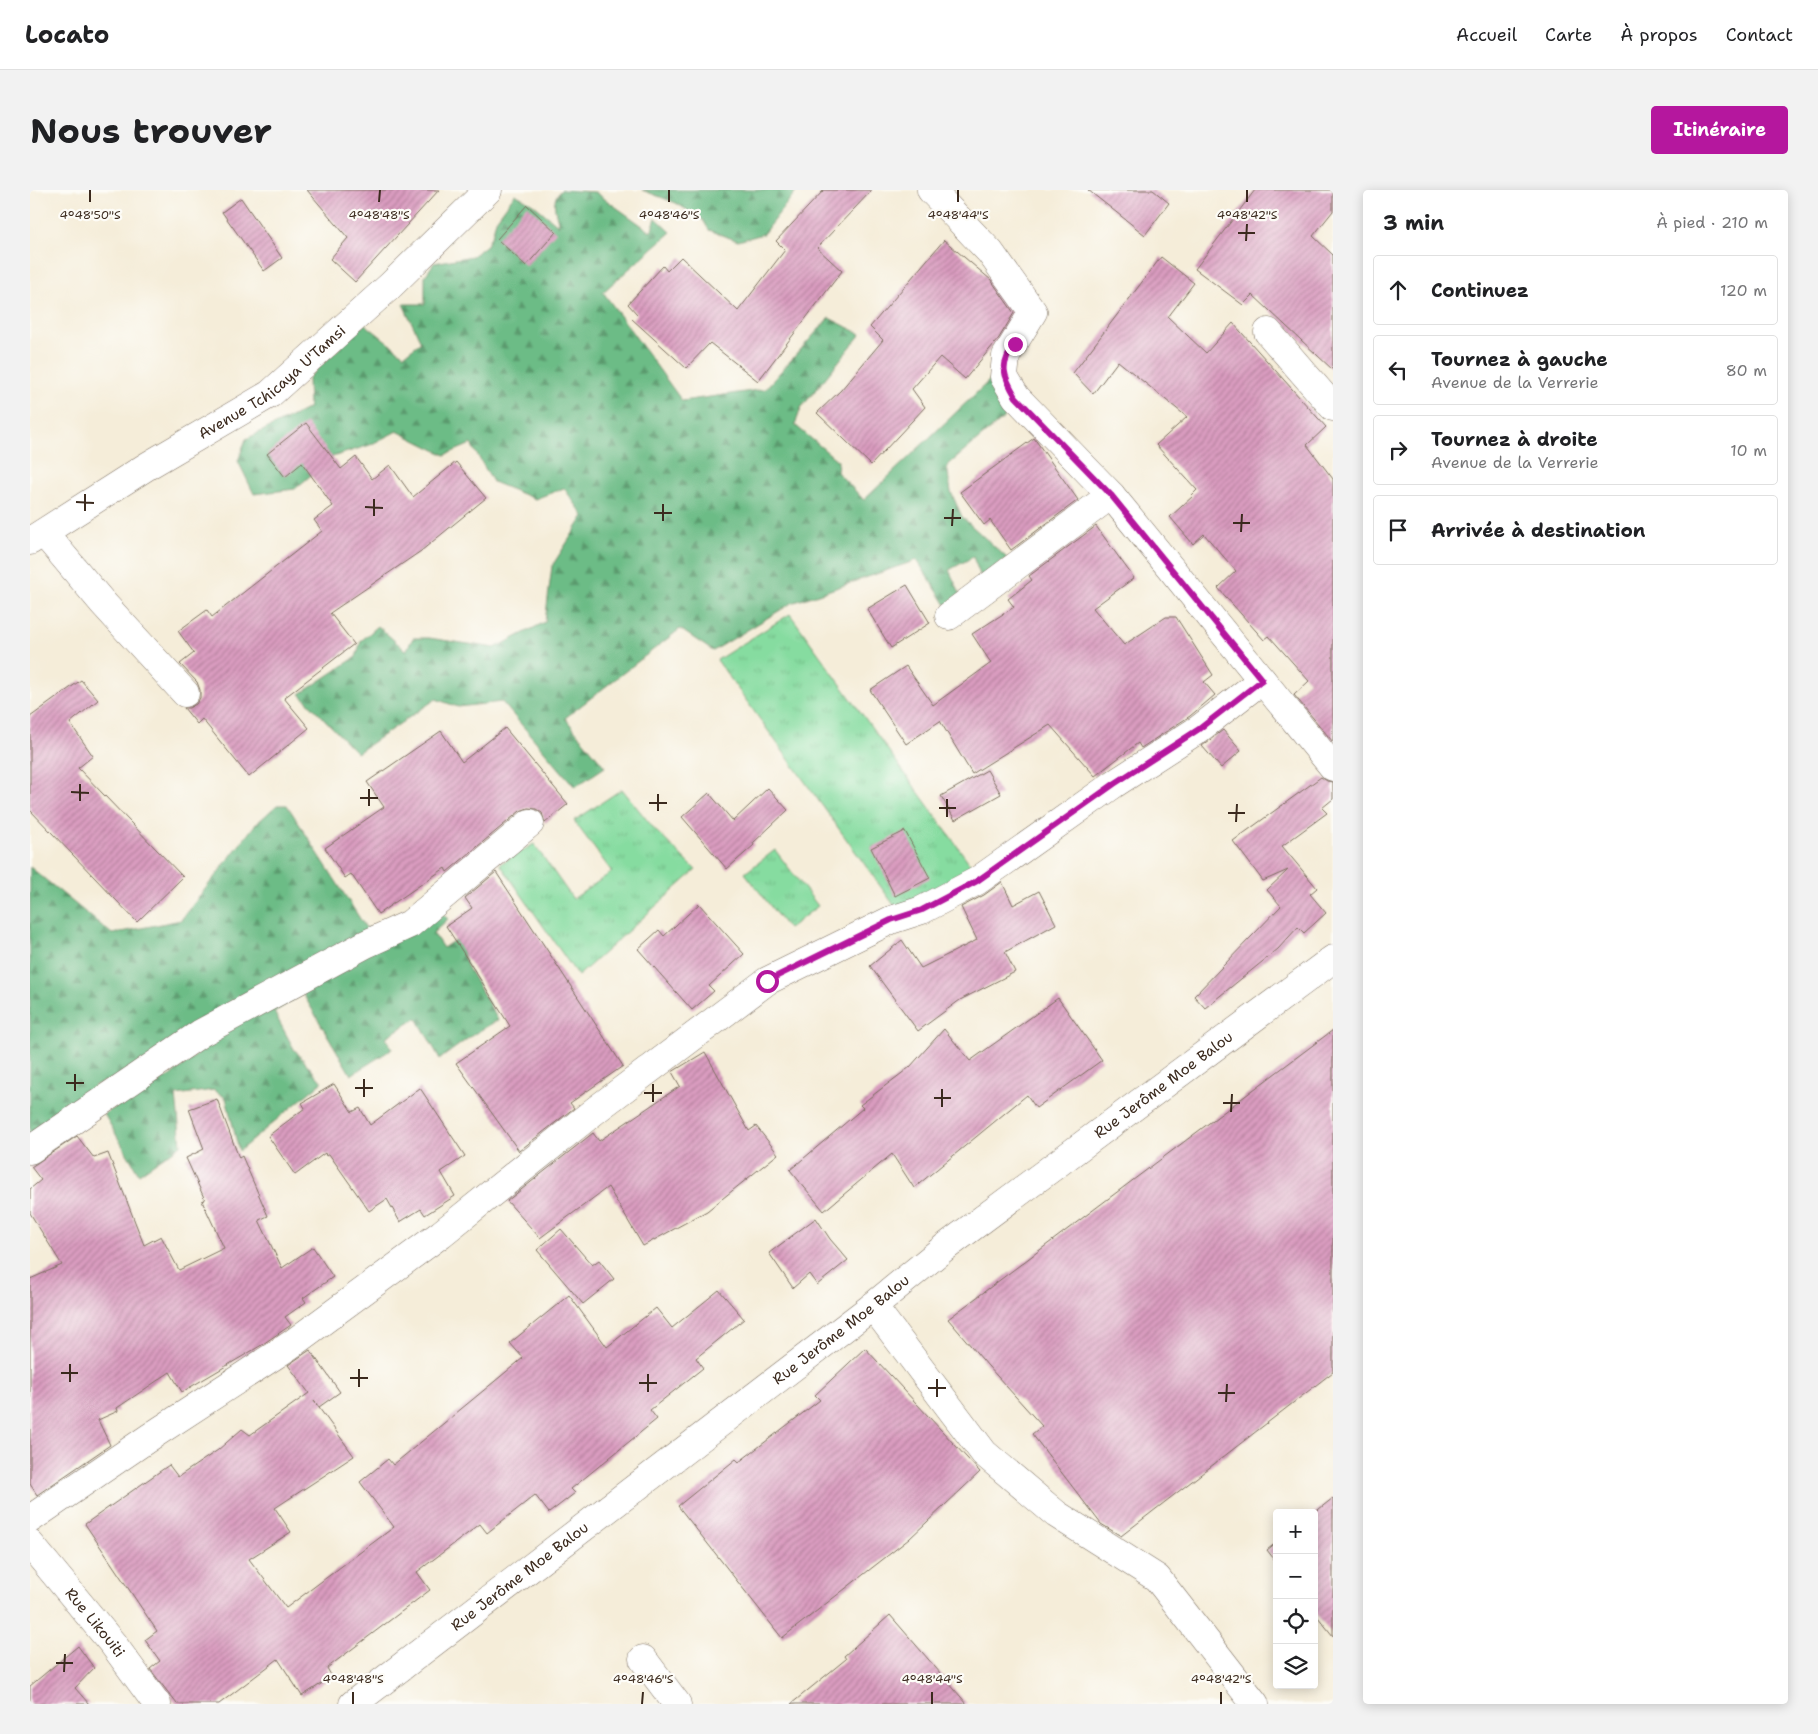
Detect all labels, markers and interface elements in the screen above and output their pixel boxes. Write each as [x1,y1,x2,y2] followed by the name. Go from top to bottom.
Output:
[25,19,109,51] text: Locato
[1456,23,1517,47] text: Accueil
[1545,23,1592,47] text: Carte
[1620,23,1698,47] text: À propos
[1726,23,1793,47] text: Contact
[1651,106,1788,154] button: Itinéraire
[30,107,272,154] text: Nous trouver
[59,207,121,223] text: 4°48'50"S
[348,207,410,223] text: 4°48'48"S
[639,207,700,223] text: 4°48'46"S
[927,207,989,223] text: 4°48'44"S
[1217,207,1278,223] text: 4°48'42"S
[1383,209,1444,237] text: 3 min
[1656,212,1768,233] text: À pied · 210 m
[1384,276,1412,304] icon: ahead
[1431,278,1529,303] text: Continuez
[1720,280,1767,301] text: 120 m
[195,321,350,444] street label: Avenue Tchicaya U'Tamsi
[1004,333,1027,356] route end
[1431,347,1608,372] text: Tournez à gauche
[1384,356,1412,384] icon: left
[1726,360,1767,381] text: 80 m
[1431,372,1599,393] text: Avenue de la Verrerie
[1431,427,1598,452] text: Tournez à droite
[1384,436,1412,464] icon: right
[1730,440,1767,461] text: 10 m
[1431,452,1599,473] text: Avenue de la Verrerie
[1384,516,1412,544] icon: arrive
[1431,518,1645,543] text: Arrivée à destination
[756,970,779,993] route start
[1090,1027,1237,1143] street label: Rue Jerôme Moe Balou
[769,1270,914,1389] street label: Rue Jerôme Moe Balou
[1273,1509,1318,1689] map controls
[1273,1509,1318,1554] button: +
[447,1517,593,1635] street label: Rue Jerôme Moe Balou
[1273,1554,1318,1599] button: −
[61,1584,129,1661] street label: Rue Likouiti
[1273,1599,1318,1644] button: locate
[1273,1644,1318,1689] button: layers
[322,1671,384,1687] text: 4°48'48"S
[613,1671,674,1687] text: 4°48'46"S
[901,1671,963,1687] text: 4°48'44"S
[1191,1671,1252,1687] text: 4°48'42"S

